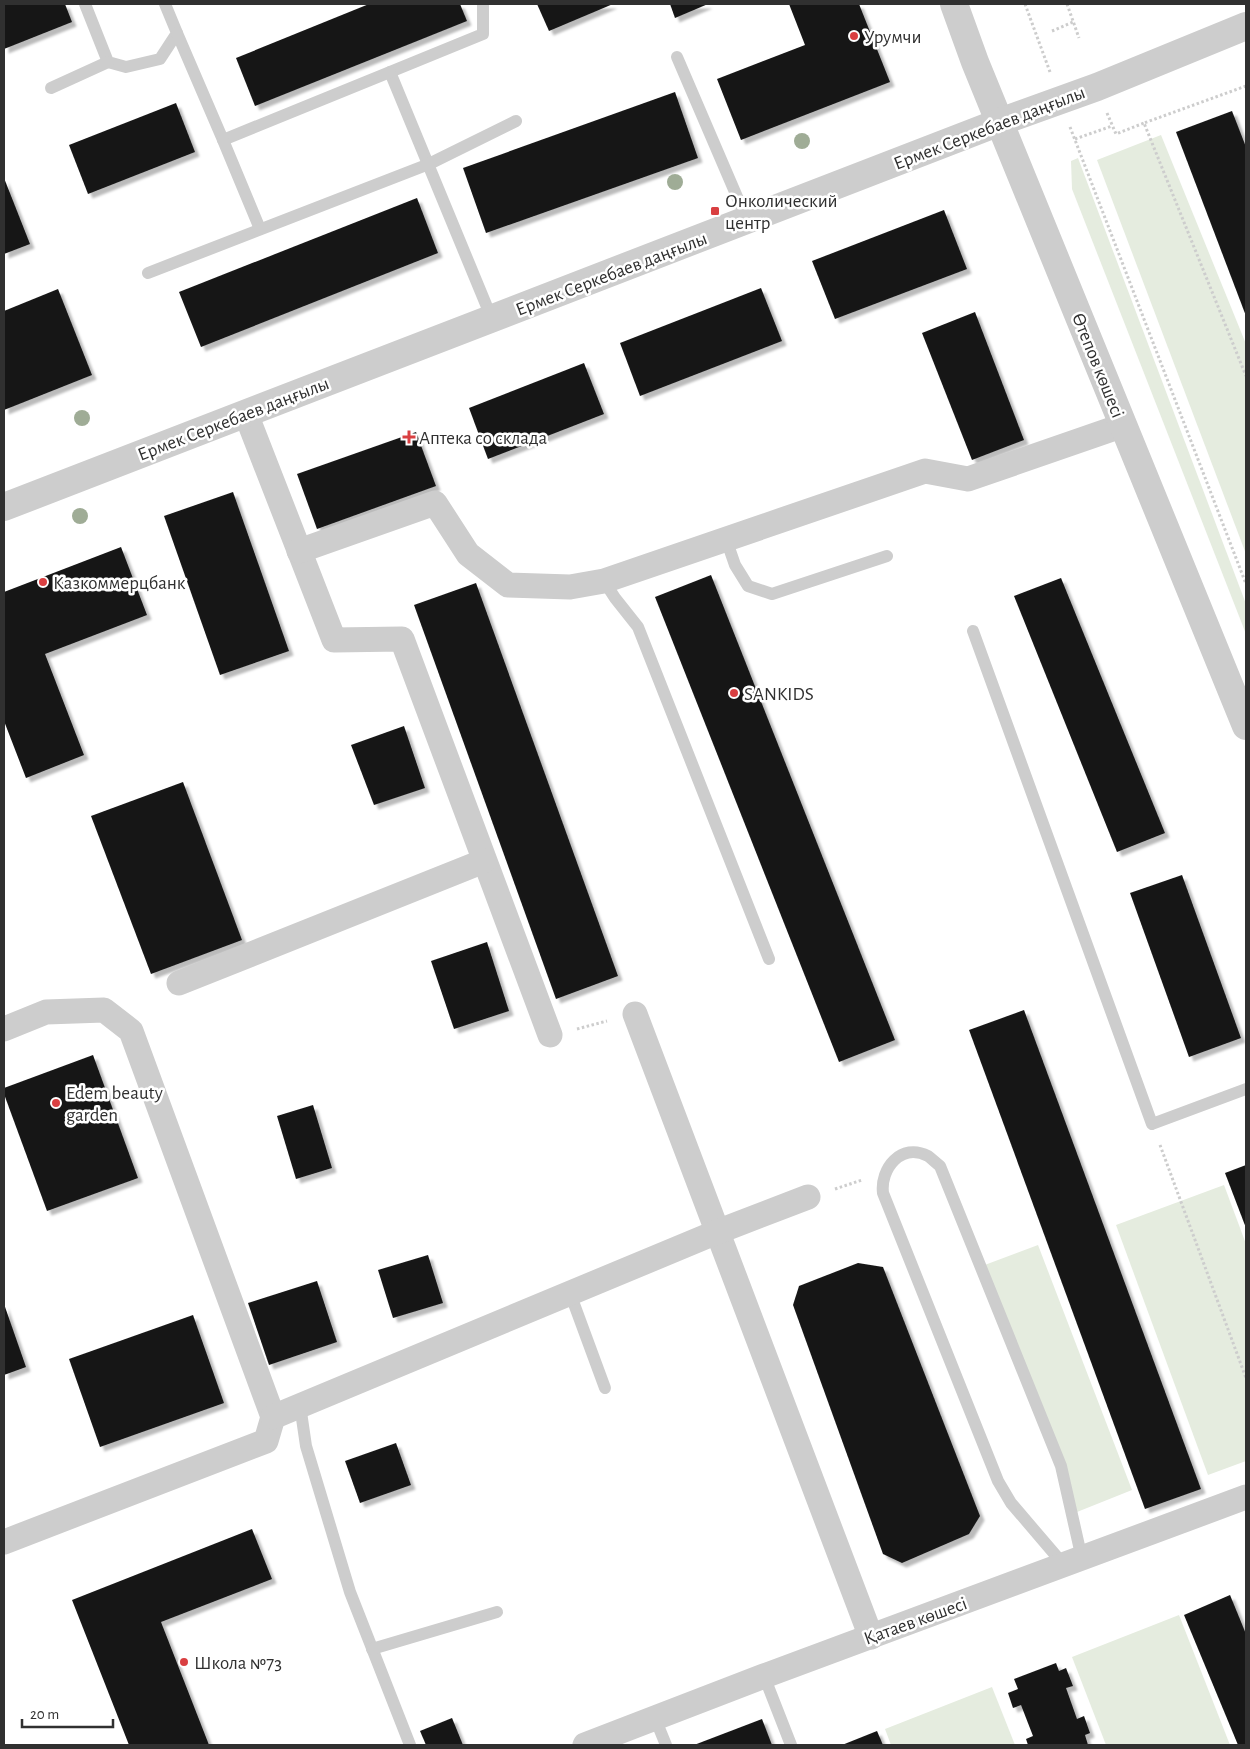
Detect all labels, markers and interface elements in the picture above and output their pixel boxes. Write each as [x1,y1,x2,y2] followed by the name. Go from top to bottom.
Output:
[864,28,922,47] place label: Урумчи
[848,30,860,42] marker: Урумчи
[891,83,1088,174] street label: Ермек Серкебаев даңғылы
[725,192,838,233] place label: Онколический центр
[709,205,721,217] marker: Онколический центр
[513,229,710,320] street label: Ермек Серкебаев даңғылы
[1068,310,1127,421] street label: Өтепов көшесі
[135,374,332,465] street label: Ермек Серкебаев даңғылы
[419,429,548,448] place label: Аптека со склада
[403,431,415,443] marker: Аптека со склада
[53,574,186,593] place label: Казкоммерцбанк
[37,576,49,588] marker: Казкоммерцбанк
[744,685,814,704] place label: SANKIDS
[728,687,740,699] marker: SANKIDS
[66,1084,163,1125] place label: Edem beauty garden
[50,1097,62,1109] marker: Edem beauty garden
[861,1594,970,1649] street label: Қатаев көшесі
[194,1654,282,1673] place label: Школа №73
[178,1656,190,1668] marker: Школа №73
[22,1696,114,1728] scale bar
[30,1707,59,1722] text: 20 m

